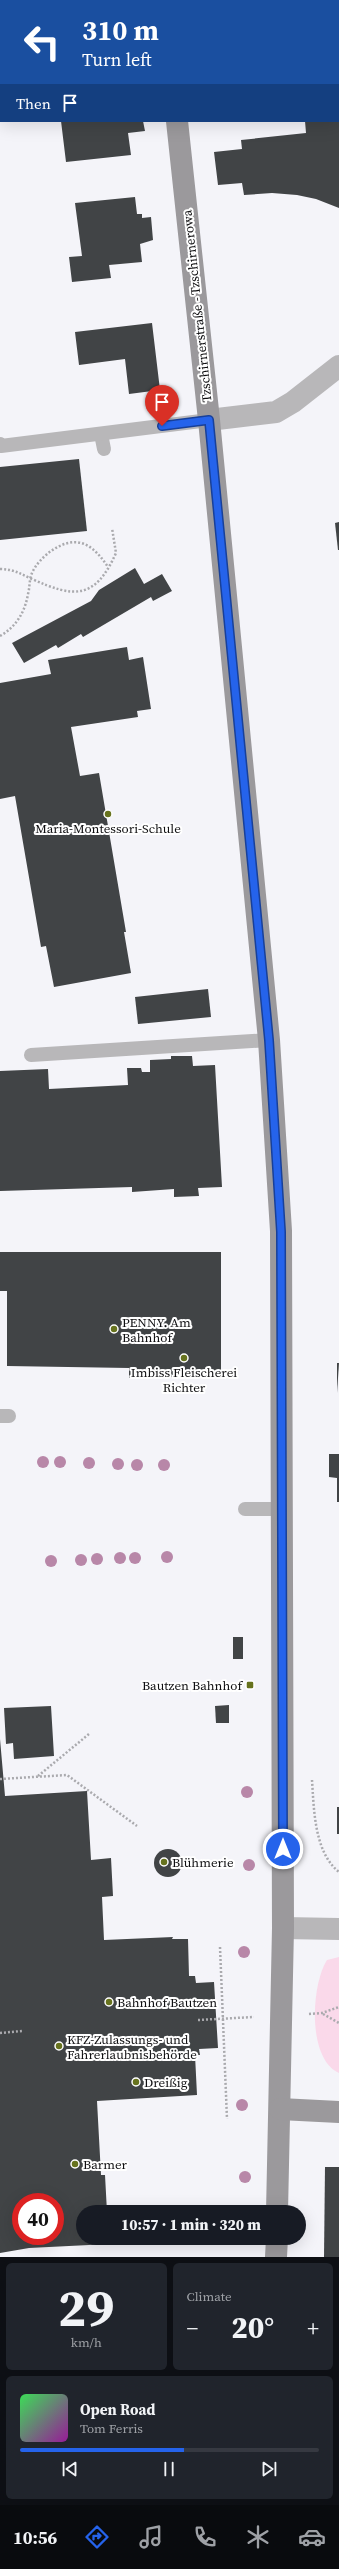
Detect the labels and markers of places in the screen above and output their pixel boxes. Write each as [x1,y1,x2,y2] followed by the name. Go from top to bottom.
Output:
[145,385,179,426] pin
[103,809,113,819] marker: Maria-Montessori-Schule
[35,820,181,837] place label: Maria-Montessori-Schule
[122,1314,191,1346] place label: PENNY. Am Bahnhof
[109,1324,119,1334] marker: PENNY. Am Bahnhof
[179,1353,189,1363] marker: Imbiss Fleischerei Richter
[131,1364,237,1396] place label: Imbiss Fleischerei Richter
[142,1677,243,1694] place label: Bautzen Bahnhof
[245,1680,255,1690] marker: Bautzen Bahnhof
[172,1854,234,1871] place label: Blühmerie
[159,1857,169,1867] marker: Blühmerie
[117,1994,217,2011] place label: Bahnhof Bautzen
[104,1997,114,2007] marker: Bahnhof Bautzen
[67,2031,197,2063] place label: KFZ-Zulassungs- und Fahrerlaubnisbehörde
[54,2041,64,2051] marker: KFZ-Zulassungs- und Fahrerlaubnisbehörde
[144,2074,188,2091] place label: Dreißig
[131,2077,141,2087] marker: Dreißig
[83,2156,128,2173] place label: Barmer
[70,2159,80,2169] marker: Barmer

